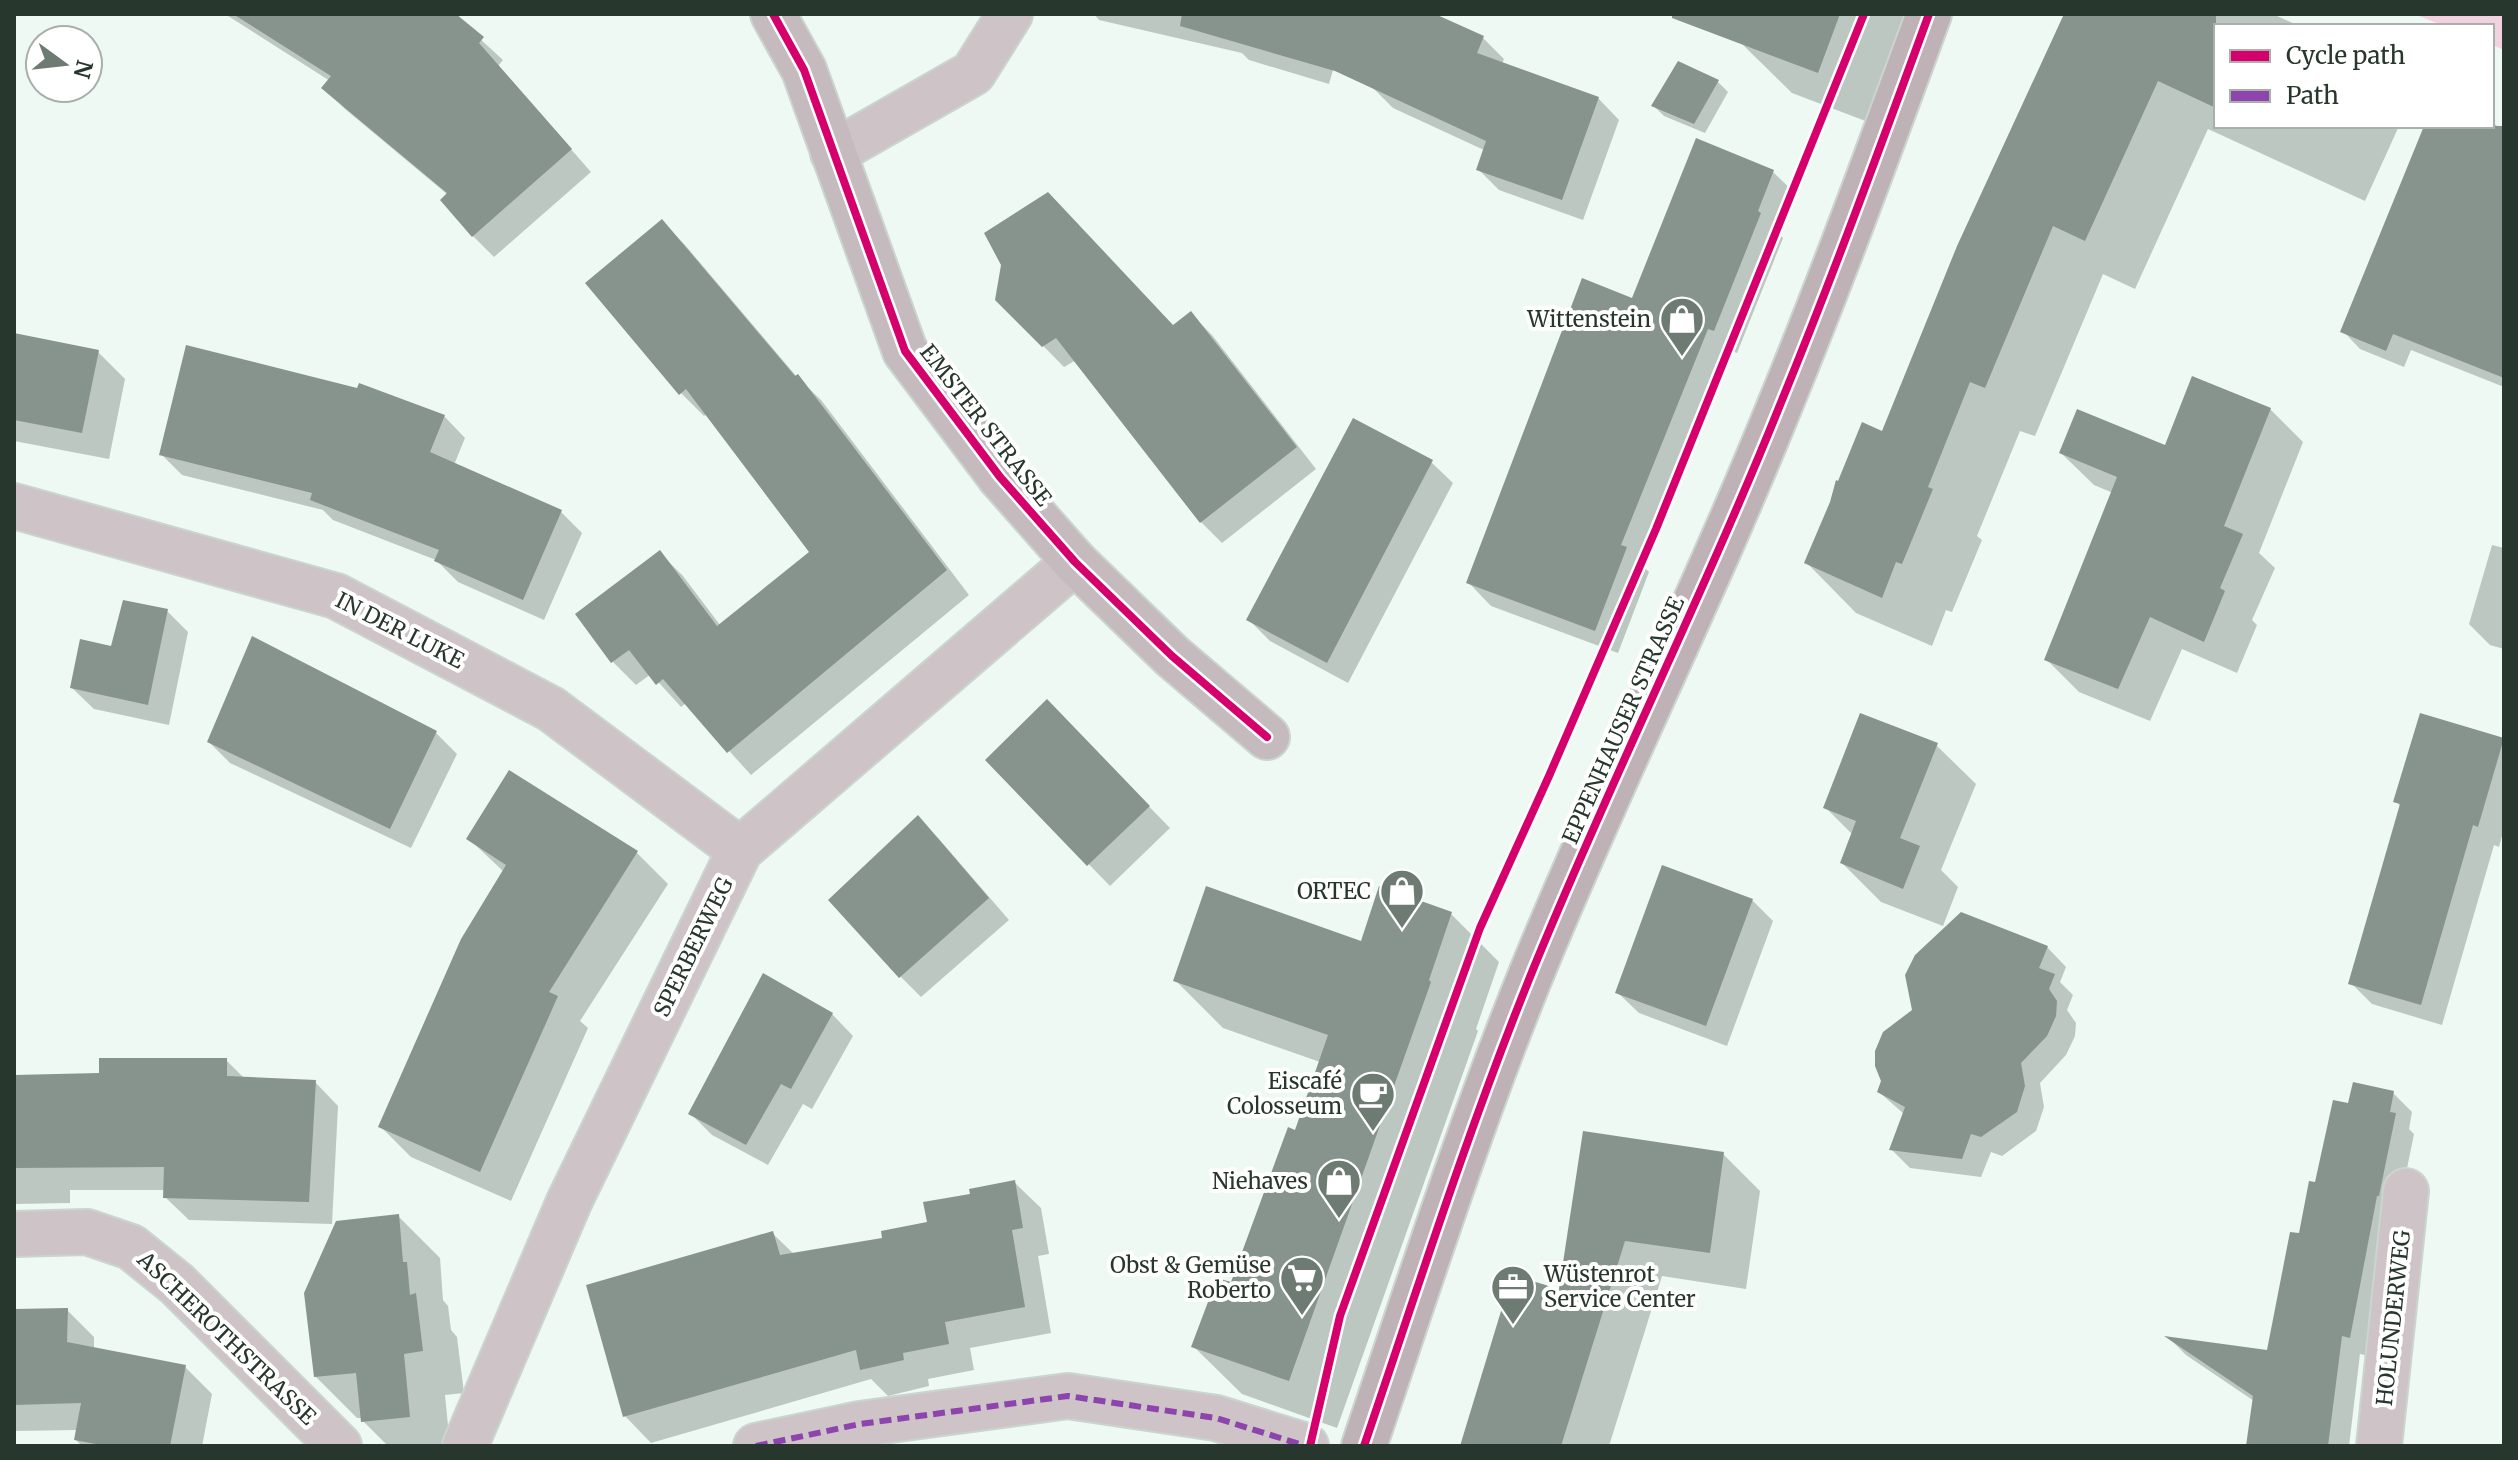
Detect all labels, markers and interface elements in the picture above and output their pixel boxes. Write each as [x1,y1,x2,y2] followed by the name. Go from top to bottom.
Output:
[24,24,104,104] north arrow
[2214,24,2494,128] legend
[2286,40,2405,71] text: Cycle path
[67,57,99,82] text: N
[2286,80,2339,111] text: Path
[1658,295,1706,358] shop icon: Wittenstein
[1526,305,1651,333] place label: Wittenstein
[914,338,1058,512] street label: EMSTER STRASSE
[331,586,469,674] street label: IN DER LUKE
[1556,592,1690,848] street label: EPPENHAUSER STRASSE
[1378,867,1426,930] shop icon: ORTEC
[647,873,739,1021] street label: SPERBERWEG
[1297,877,1371,905] place label: ORTEC
[1227,1067,1342,1120] place label: Eiscafé Colosseum
[1349,1070,1397,1133] cafe icon: Eiscafé Colosseum
[1315,1157,1363,1220] shop icon: Niehaves
[1212,1167,1308,1195] place label: Niehaves
[2370,1229,2416,1407] street label: HOLUNDERWEG
[131,1245,322,1431] street label: ASCHEROTHSTRASSE
[1110,1251,1271,1304] place label: Obst & Gemüse Roberto
[1278,1254,1326,1317] supermarket icon: Obst & Gemüse Roberto
[1543,1260,1696,1313] place label: Wüstenrot Service Center
[1489,1263,1537,1326] office icon: Wüstenrot Service Center

